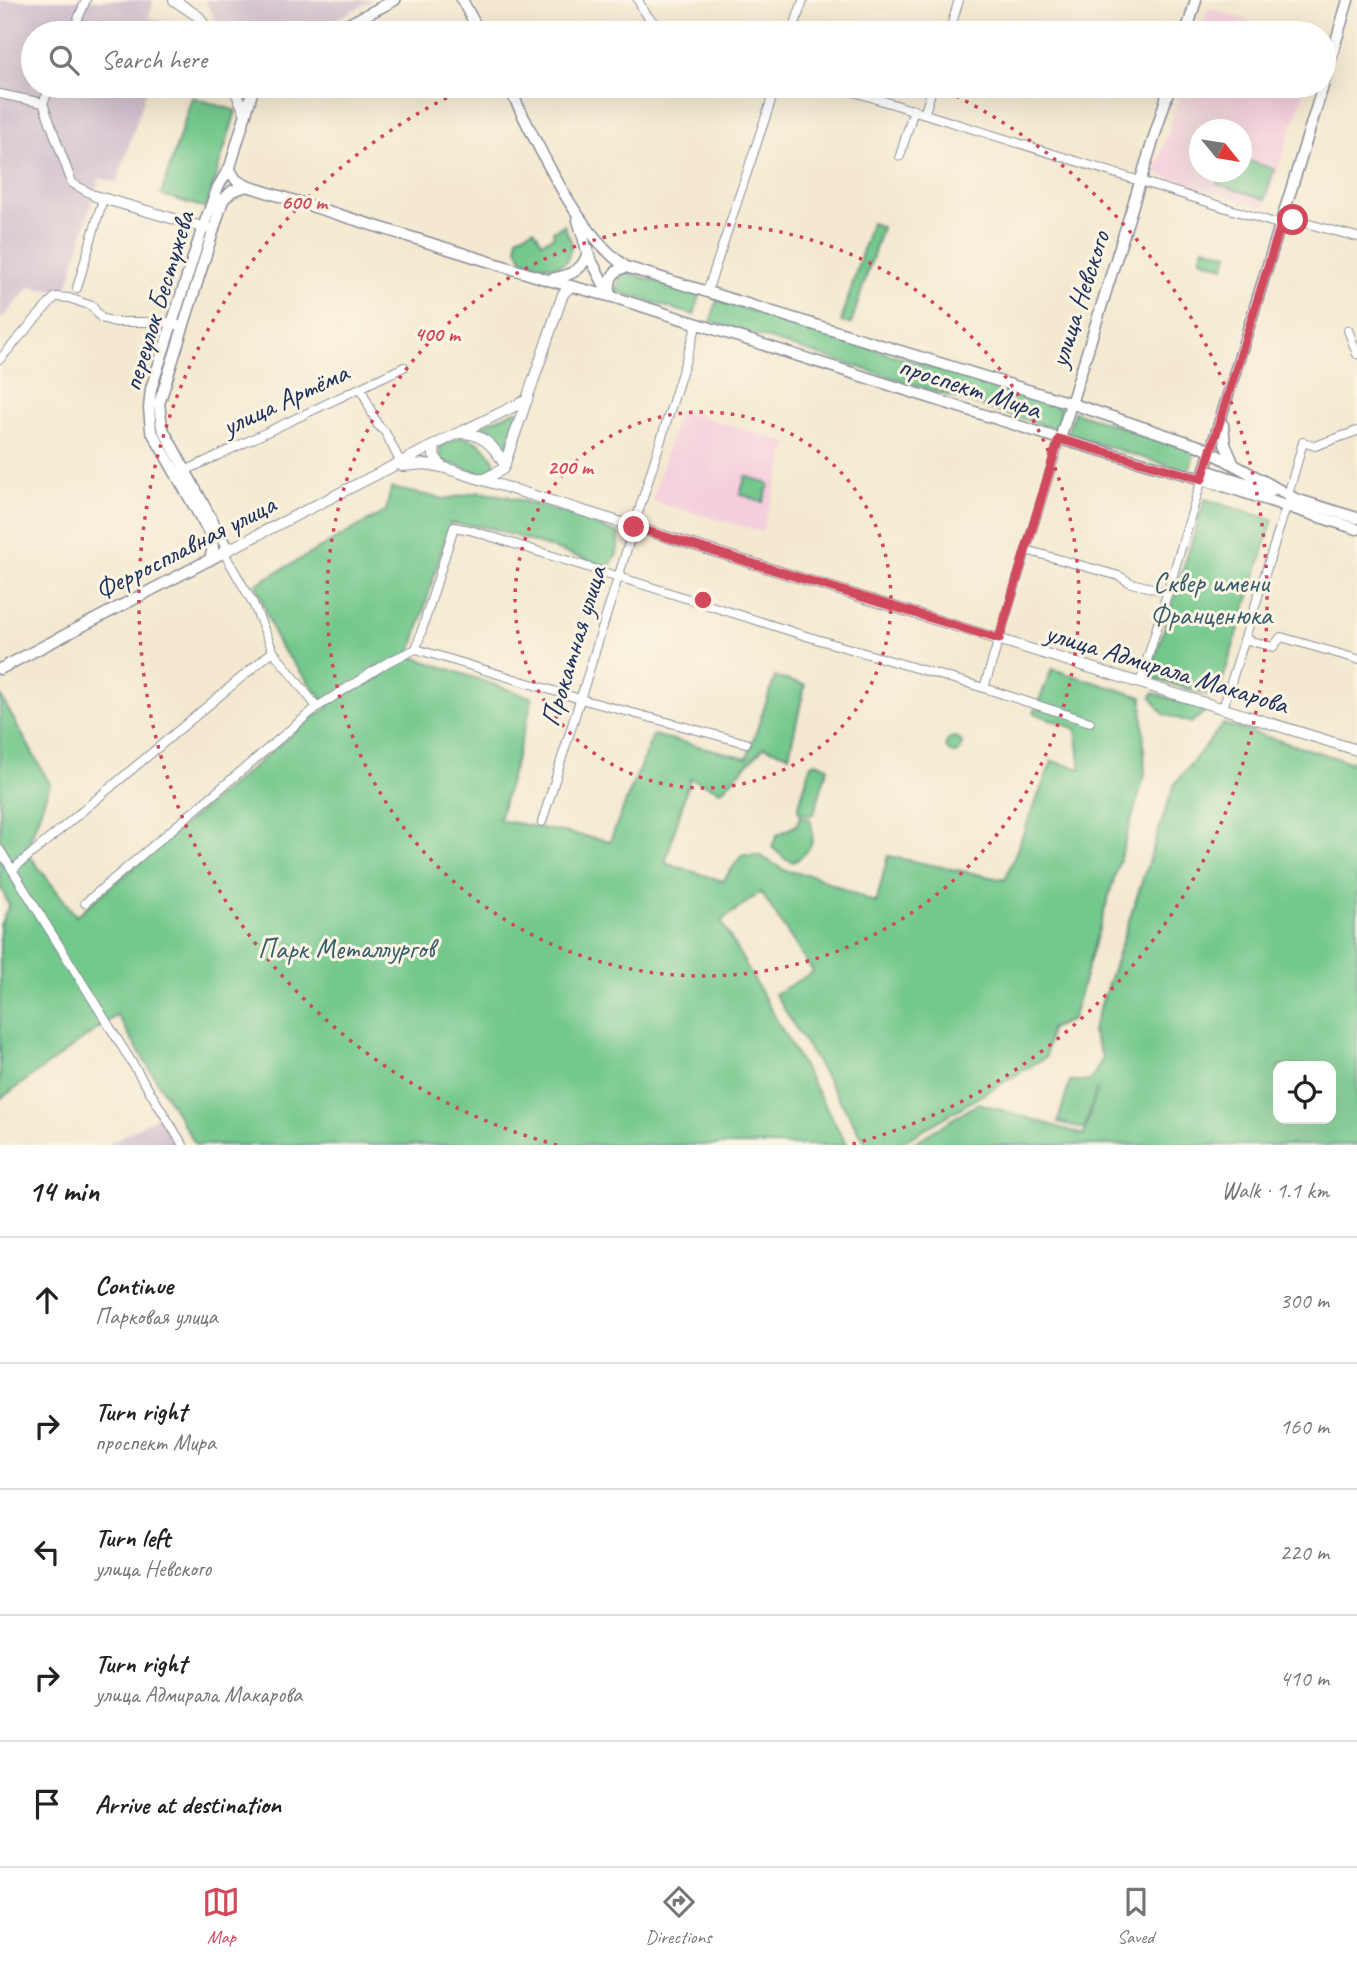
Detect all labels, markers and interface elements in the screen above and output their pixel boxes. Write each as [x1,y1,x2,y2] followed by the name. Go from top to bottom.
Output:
[21,21,1336,98] search box
[45,41,83,79] icon: search
[101,43,207,76] text: Search here
[1189,119,1252,182] north arrow
[281,189,329,215] text: 600 m
[1277,204,1308,235] route start
[114,205,202,395] street label: переулок Бестужева
[1040,224,1118,373] street label: улица Невского
[414,321,462,347] text: 400 m
[895,348,1047,427] street label: проспект Мира
[214,354,355,444] street label: улица Артёма
[547,454,595,480] text: 200 m
[89,486,283,608] street label: Ферросплавная улица
[618,511,649,542] route end
[532,560,614,730] street label: Прокатная улица
[1150,565,1274,632] park label: Сквер имени Франценюка
[691,588,715,612] centre of rings
[1039,614,1294,722] street label: улица Адмирала Макарова
[258,931,439,966] park label: Парк Металлургов
[1273,1061,1336,1124] map controls
[1273,1061,1336,1124] button: locate
[28,1172,99,1210] text: 14 min
[1221,1176,1329,1205] text: Walk · 1.1 km
[95,1269,173,1302] text: Continue
[28,1281,66,1319] icon: ahead
[1280,1286,1329,1315] text: 300 m
[95,1302,218,1331] text: Парковая улица
[95,1395,186,1428] text: Turn right
[28,1407,66,1445] icon: right
[1280,1412,1329,1441] text: 160 m
[95,1428,216,1457] text: проспект Мира
[95,1521,170,1554] text: Turn left
[28,1533,66,1571] icon: left
[1280,1538,1329,1567] text: 220 m
[95,1554,211,1583] text: улица Невского
[95,1647,186,1680] text: Turn right
[28,1659,66,1697] icon: right
[1280,1664,1329,1693] text: 410 m
[95,1680,302,1709] text: улица Адмирала Макарова
[28,1785,66,1823] icon: arrive
[95,1788,281,1821] text: Arrive at destination
[202,1883,240,1949] tab: Map
[645,1883,712,1949] tab: Directions
[1117,1883,1155,1949] tab: Saved

